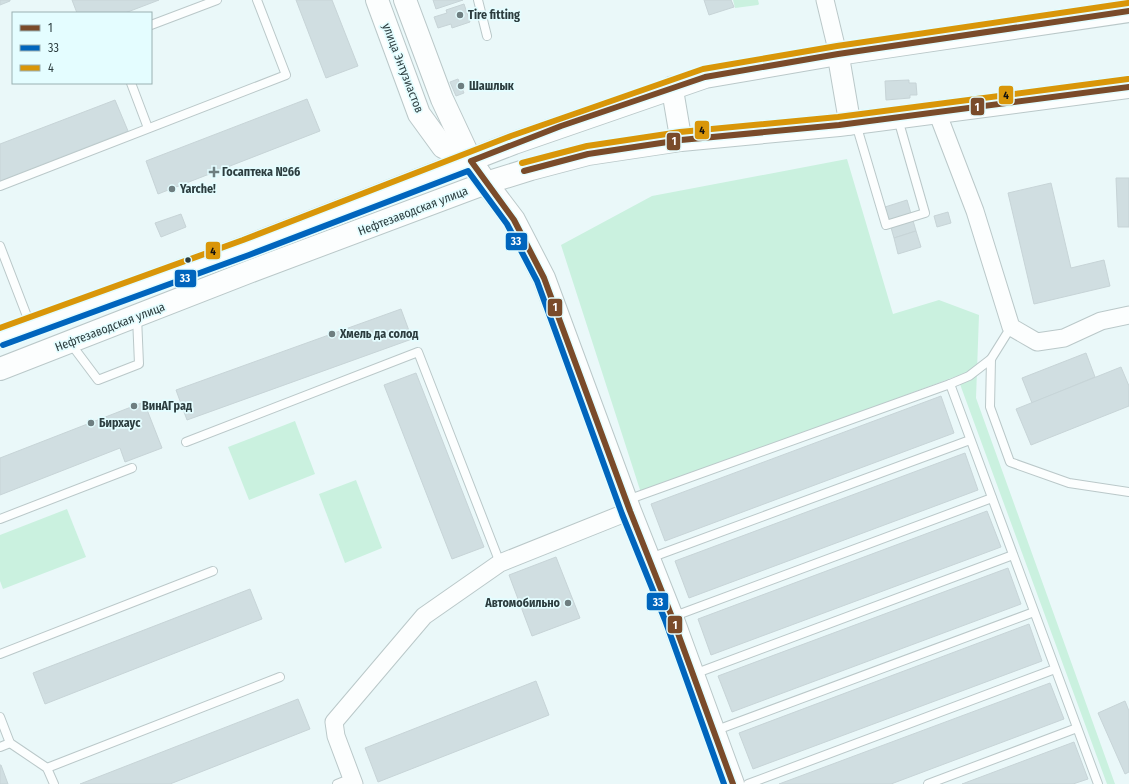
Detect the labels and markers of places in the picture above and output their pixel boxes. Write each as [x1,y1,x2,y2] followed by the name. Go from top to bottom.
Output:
[468,8,520,22] place label: Tire fitting
[455,10,465,20] marker: Tire fitting
[469,79,515,93] place label: Шашлык
[456,81,466,91] marker: Шашлык
[222,165,300,179] place label: Госаптека №66
[209,167,219,177] marker: Госаптека №66
[179,182,216,196] place label: Yarche!
[167,184,177,194] marker: Yarche!
[183,255,193,265] unlabelled marker
[339,327,418,341] place label: Хмель да солод
[327,329,337,339] marker: Хмель да солод
[142,399,192,413] place label: ВинАГрад
[129,401,139,411] marker: ВинАГрад
[99,416,141,430] place label: Бирхаус
[86,418,96,428] marker: Бирхаус
[484,596,561,610] place label: Автомобильно
[563,598,573,608] marker: Автомобильно

